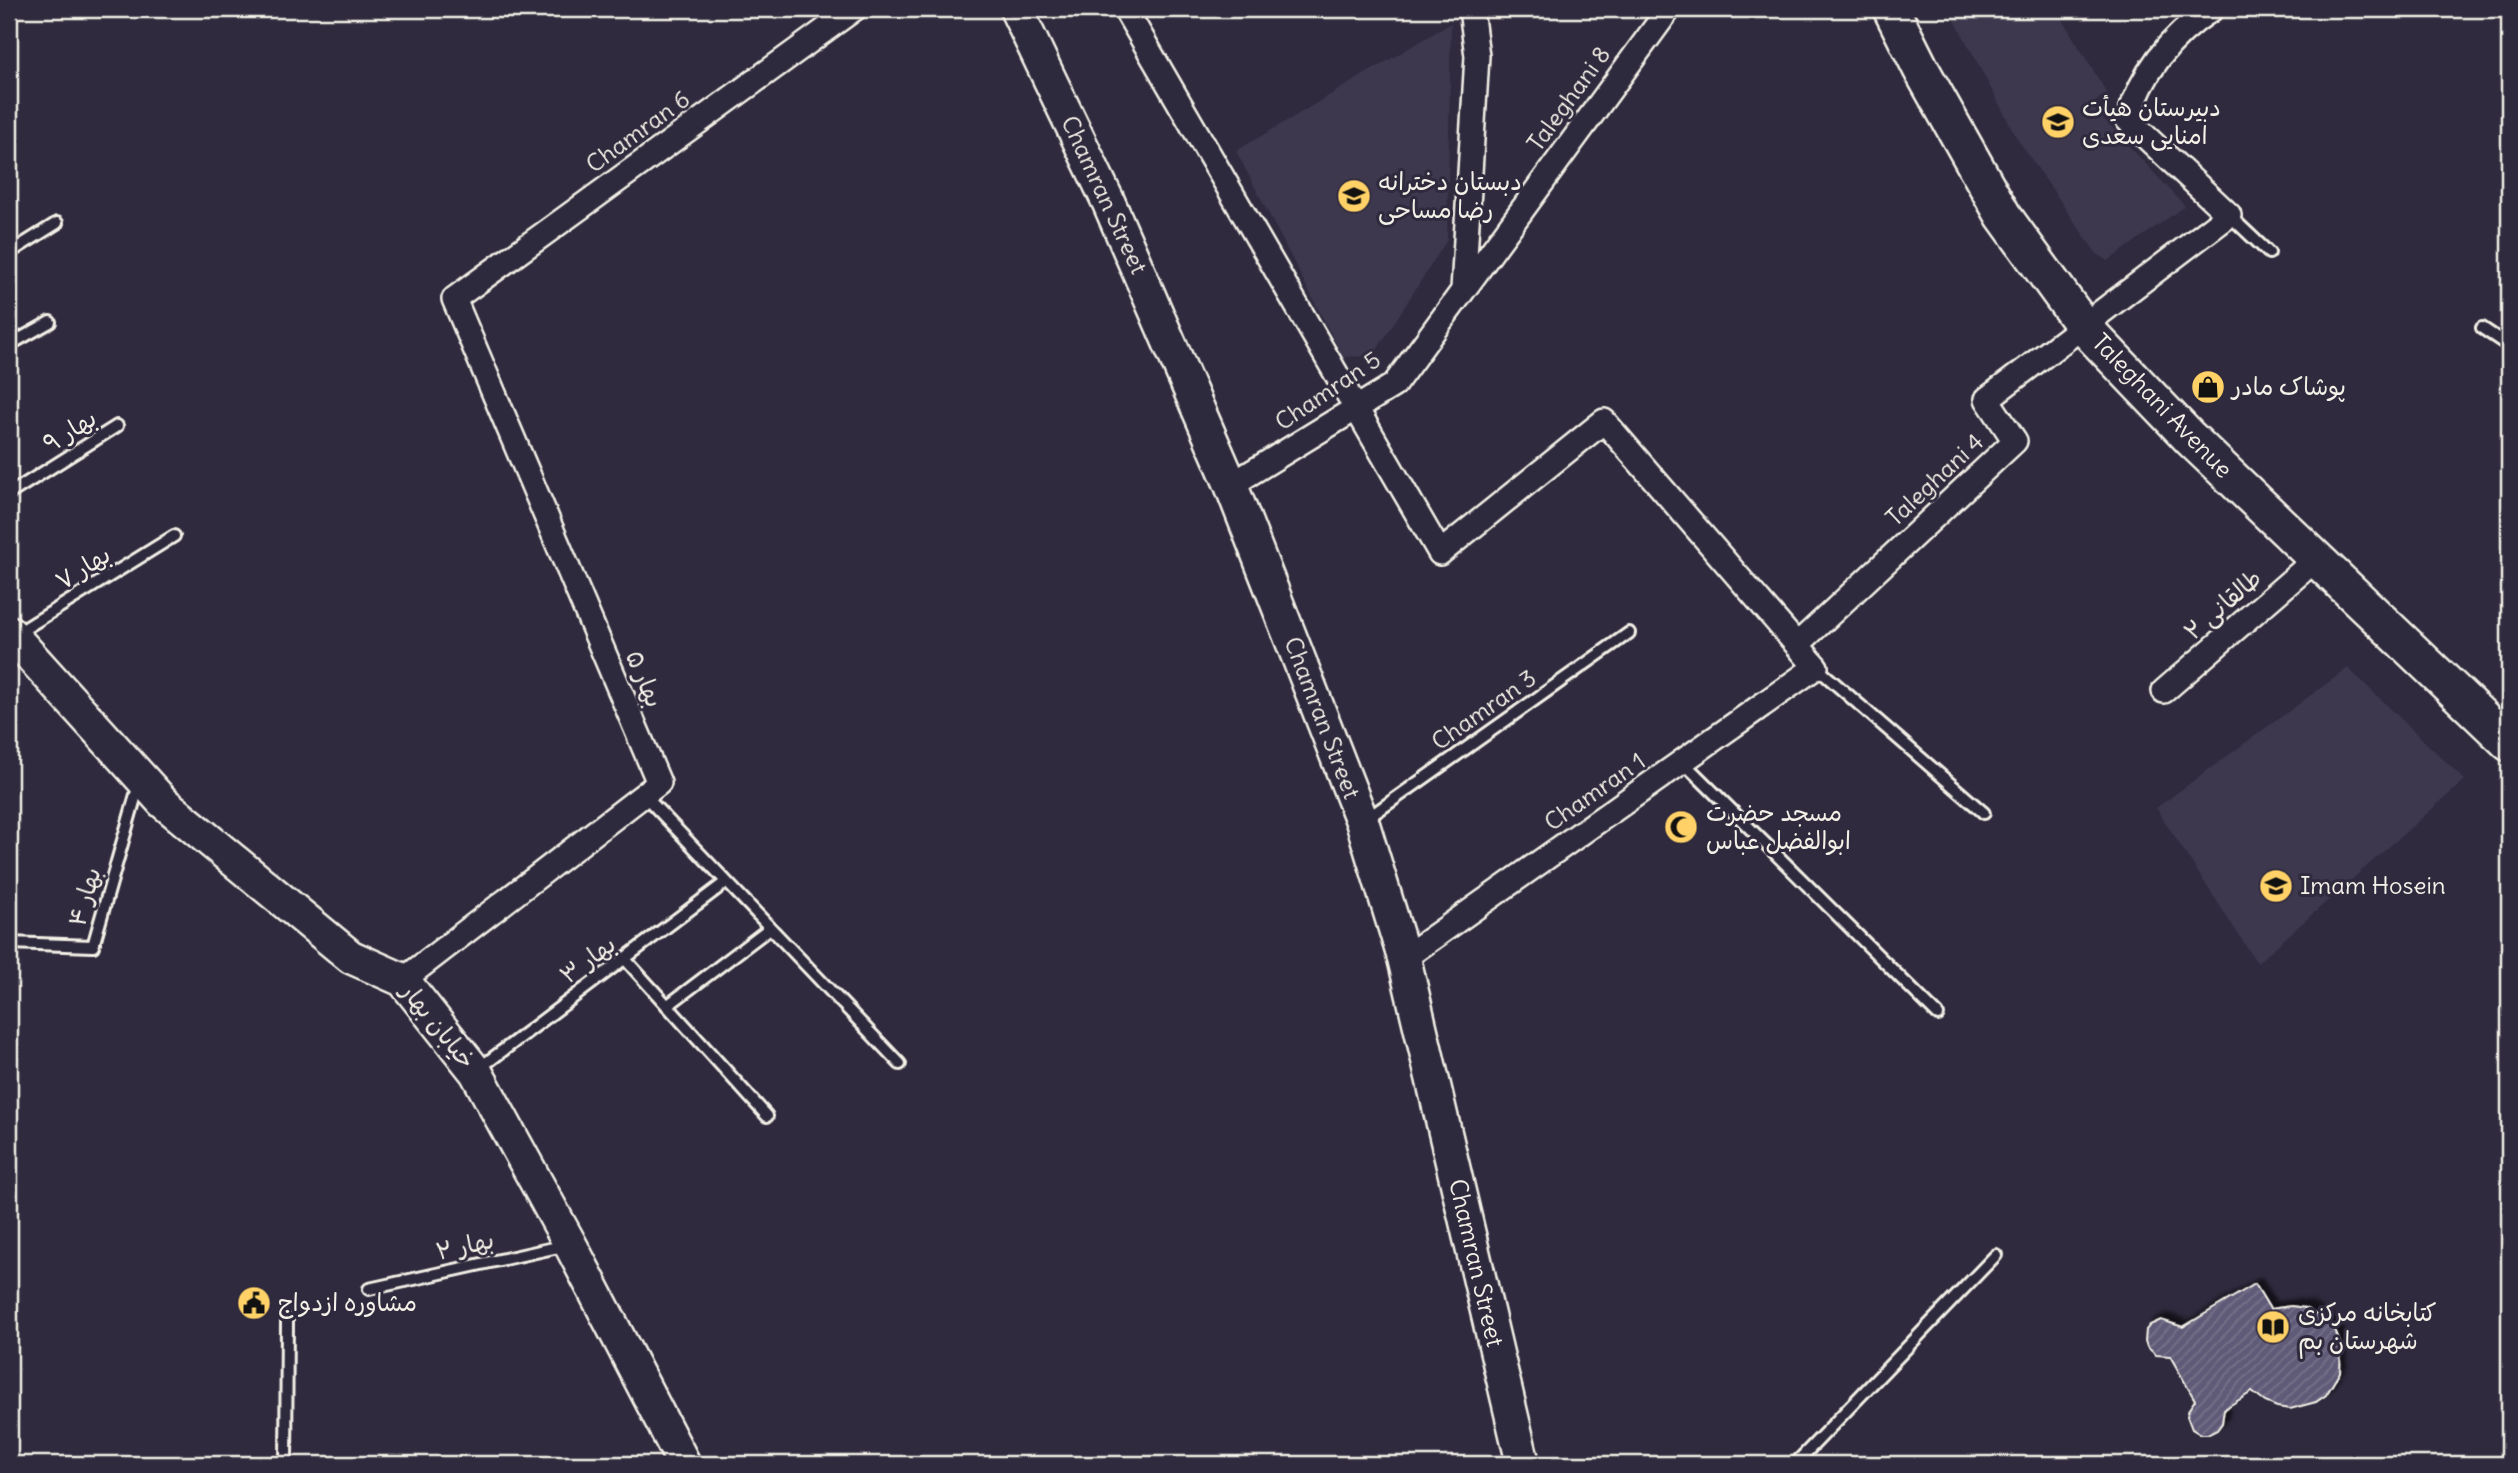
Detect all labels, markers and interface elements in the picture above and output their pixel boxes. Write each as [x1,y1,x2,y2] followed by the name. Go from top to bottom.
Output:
[1520,40,1616,157] street label: Taleghani 8
[580,83,695,179] street label: Chamran 6
[2082,92,2221,151] place label: دبیرستان هیأت امنایی سعدی
[2039,103,2077,141] school or university icon: دبیرستان هیأت امنایی سعدی
[1055,111,1155,279] street label: Chamran Street
[1378,166,1522,225] place label: دبستان دخترانه رضا مساحی
[1335,177,1373,215] school or university icon: دبستان دخترانه رضا مساحی
[2086,327,2239,484] street label: Taleghani Avenue
[1269,344,1386,436] street label: Chamran 5
[2189,368,2227,406] shop icon: پوشاک مادر
[2230,371,2346,402] place label: پوشاک مادر
[37,402,102,458] street label: بهار ۹
[1879,426,1989,532] street label: Taleghani 4
[49,539,115,596] street label: بهار ۷
[2177,562,2268,647] street label: طالقانی ۲
[1278,632,1368,803] street label: Chamran Street
[620,646,670,712] street label: بهار ۵
[1425,662,1542,756] street label: Chamran 3
[1538,745,1651,837] street label: Chamran 1
[1706,797,1851,856] place label: مسجد حضرت ابوالفضل عباس
[1662,808,1700,846] mosque icon: مسجد حضرت ابوالفضل عباس
[61,864,107,930] street label: بهار ۴
[2257,867,2295,905] school or university icon: Imam Hosein
[2300,870,2446,900] place label: Imam Hosein
[554,929,621,990] street label: بهار ۳
[394,975,482,1074] street label: خیابان بهار
[1443,1176,1511,1350] street label: Chamran Street
[433,1224,497,1266] street label: بهار ۲
[235,1284,273,1322] public building icon: مشاوره ازدواج
[278,1287,417,1319] place label: مشاوره ازدواج
[2298,1297,2437,1359] place label: کتابخانه مرکزی شهرستان بم
[2254,1308,2292,1346] library icon: کتابخانه مرکزی شهرستان بم

